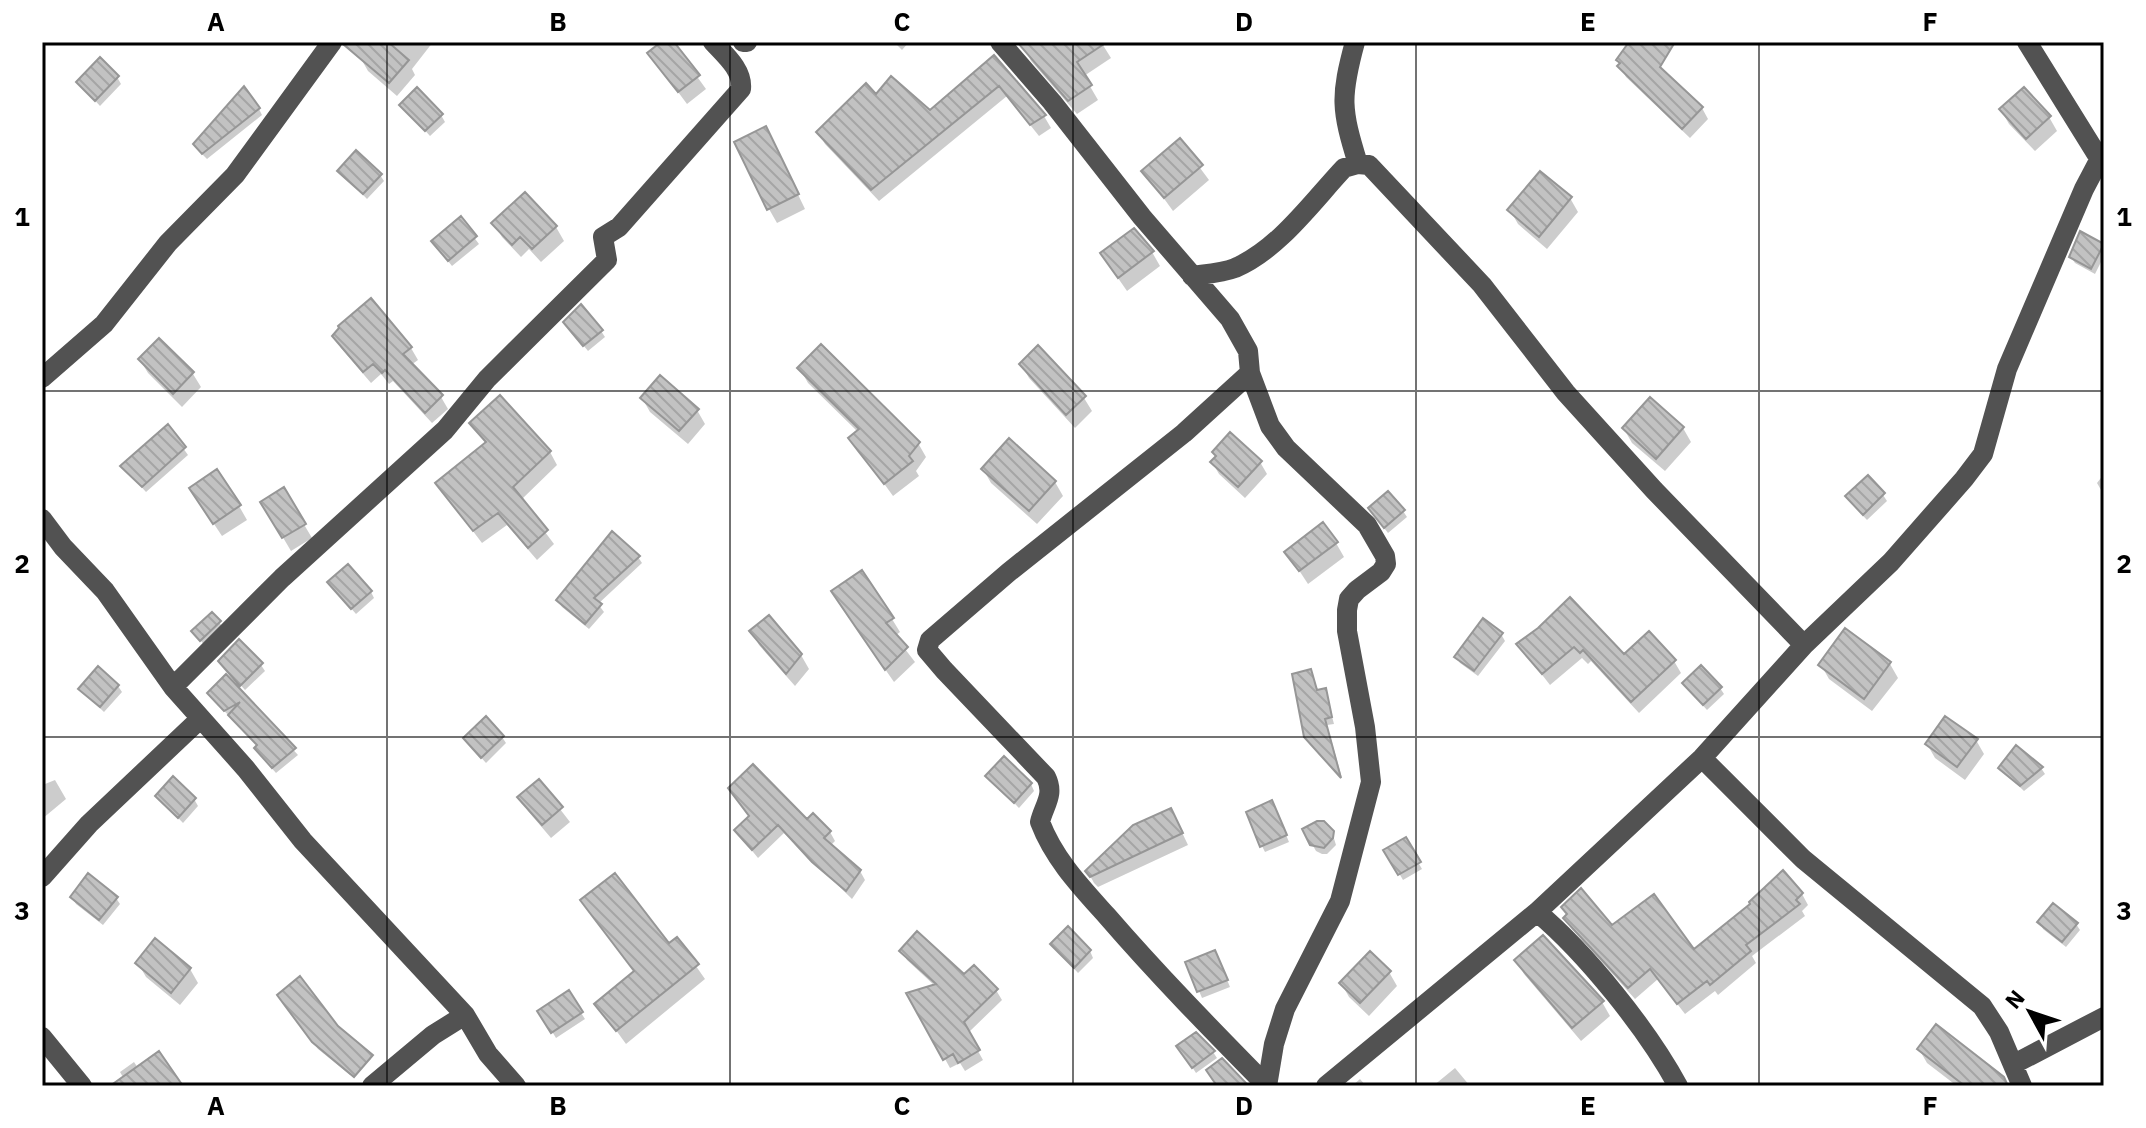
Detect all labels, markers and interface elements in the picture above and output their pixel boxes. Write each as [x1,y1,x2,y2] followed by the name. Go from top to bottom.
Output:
[207,4,225,38] text: A
[549,4,567,38] text: B
[894,4,911,38] text: C
[1235,4,1253,38] text: D
[1580,4,1596,38] text: E
[1922,4,1938,38] text: F
[14,199,30,233] text: 1
[2116,199,2132,233] text: 1
[14,546,30,580] text: 2
[2116,546,2132,580] text: 2
[14,893,30,927] text: 3
[2116,893,2132,927] text: 3
[1990,972,2070,1052] north arrow
[1998,983,2031,1014] text: N
[207,1088,225,1122] text: A
[549,1088,567,1122] text: B
[894,1088,911,1122] text: C
[1235,1088,1253,1122] text: D
[1580,1088,1596,1122] text: E
[1922,1088,1938,1122] text: F

